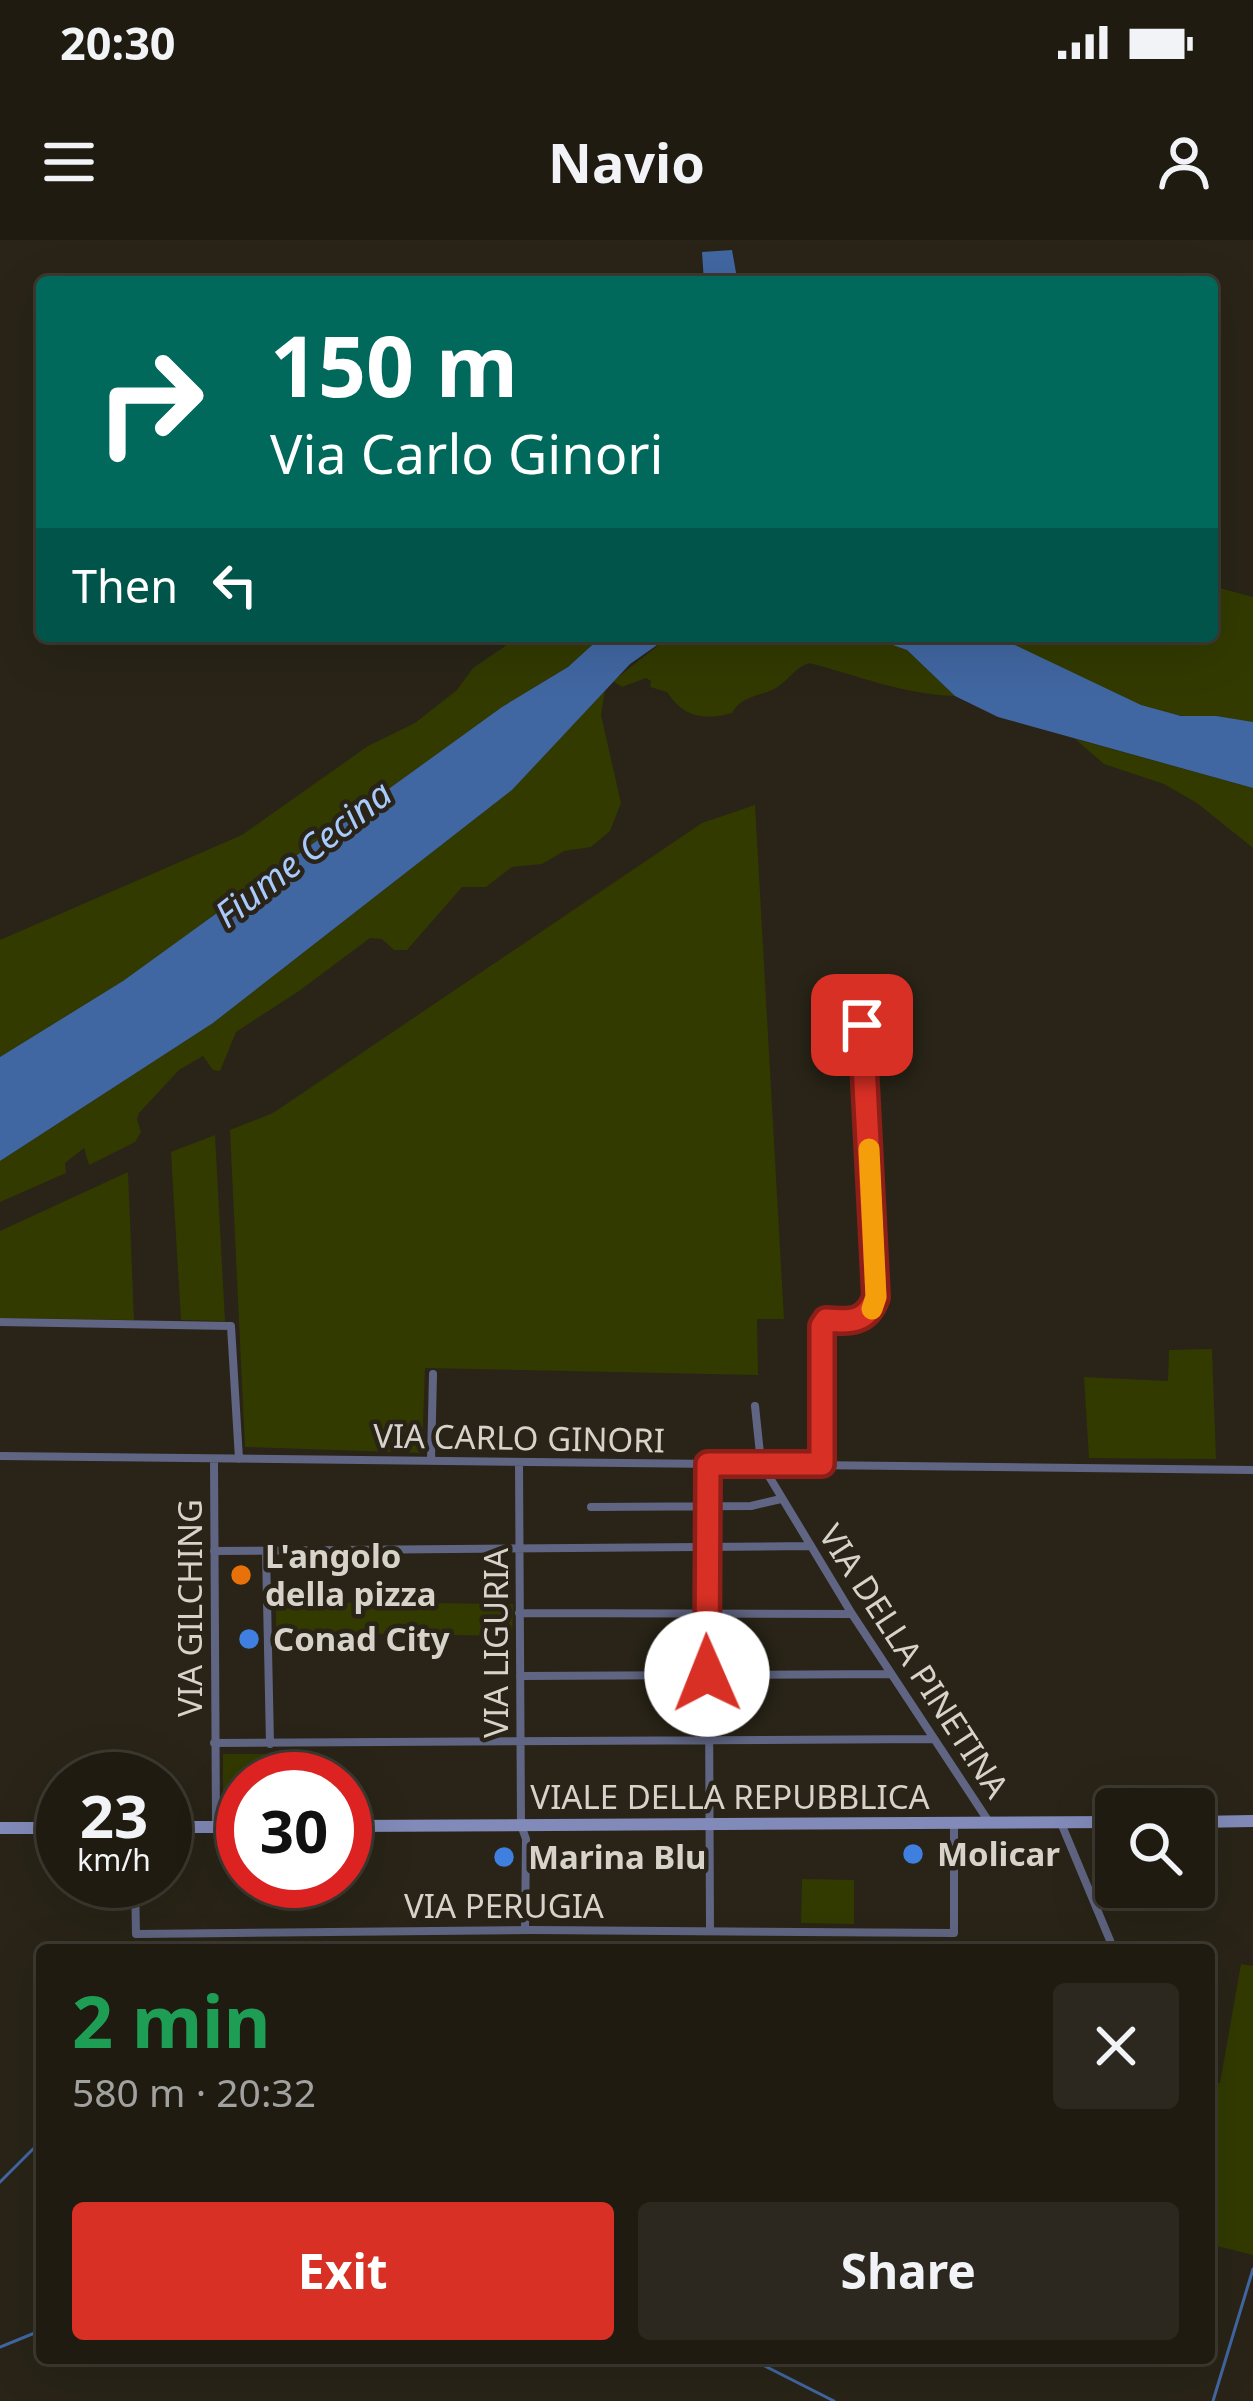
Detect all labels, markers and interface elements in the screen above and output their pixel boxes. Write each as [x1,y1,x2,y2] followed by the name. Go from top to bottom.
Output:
[60,12,176,73] text: 20:30
[548,125,705,199] text: Navio
[36,129,102,195] icon: menu
[1151,129,1217,195] icon: person
[270,307,518,422] text: 150 m
[72,324,228,480] icon: right
[270,416,664,490] text: Via Carlo Ginori
[202,552,268,618] icon: left
[72,555,178,616] text: Then
[204,769,401,938] water label: Fiume Cecina
[811,974,913,1076] pin
[829,992,895,1058] icon: arrive
[373,1412,665,1463] street label: VIA CARLO GINORI
[167,1499,212,1717] street label: VIA GILCHING
[809,1515,1020,1807] street label: VIA DELLA PINETINA
[265,1533,437,1616] place label: L'angolo della pizza
[473,1547,518,1738] street label: VIA LIGURIA
[228,1562,254,1588] marker: L'angolo della pizza
[644,1611,770,1737] position arrow
[273,1616,450,1661] place label: Conad City
[236,1626,262,1652] marker: Conad City
[216,1752,372,1908] speed limit sign: 30
[80,1774,148,1856] text: 23
[530,1774,931,1819] street label: VIALE DELLA REPUBBLICA
[1095,1788,1215,1908] map controls
[1095,1788,1215,1908] button: search
[937,1831,1060,1876] place label: Molicar
[528,1834,707,1879] place label: Marina Blu
[77,1839,151,1880] text: km/h
[900,1841,926,1867] marker: Molicar
[491,1844,517,1870] marker: Marina Blu
[404,1883,605,1928] street label: VIA PERUGIA
[72,1971,270,2069] text: 2 min
[1053,1983,1179,2109] button: close
[72,2065,316,2118] text: 580 m · 20:32
[72,2202,614,2340] button: Exit
[638,2202,1179,2340] button: Share

